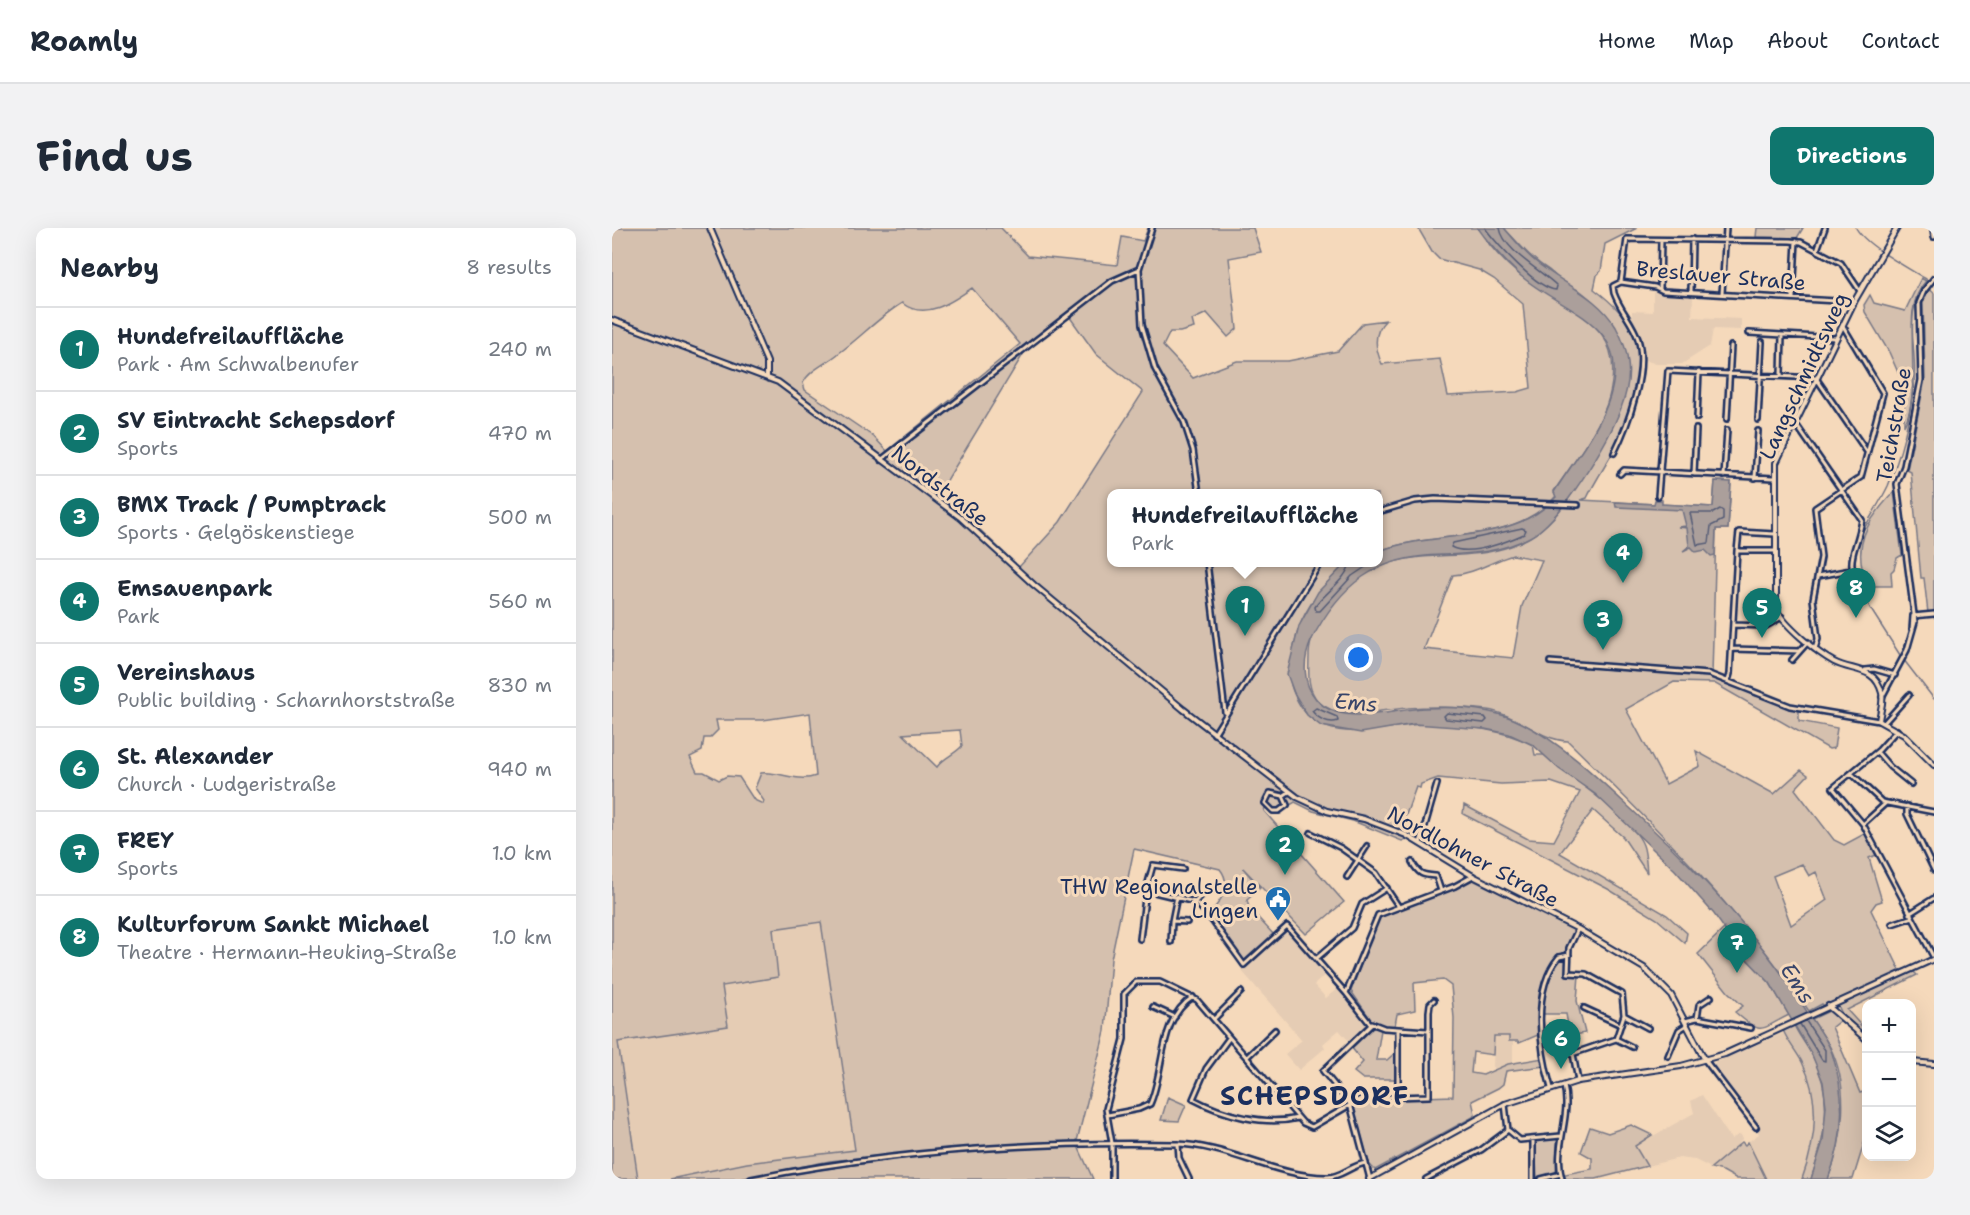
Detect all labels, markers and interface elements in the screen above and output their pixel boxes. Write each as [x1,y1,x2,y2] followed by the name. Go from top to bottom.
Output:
[30,22,138,60] text: Roamly
[1598,27,1656,55] text: Home
[1689,27,1734,55] text: Map
[1767,27,1828,55] text: About
[1861,27,1940,55] text: Contact
[1770,127,1934,185] button: Directions
[36,128,193,184] text: Find us
[60,250,159,285] text: Nearby
[466,254,552,280] text: 8 results
[1635,255,1807,297] street label: Breslauer Straße
[1753,288,1855,464] street label: Langschmidtsweg
[117,322,344,351] text: Hundefreilauffläche
[75,336,84,362] text: 1
[487,336,552,362] text: 240 m
[117,351,359,377] text: Park · Am Schwalbenufer
[1870,365,1918,485] street label: Teichstraße
[117,406,395,435] text: SV Eintracht Schepsdorf
[73,420,87,446] text: 2
[488,420,552,446] text: 470 m
[117,435,178,461] text: Sports
[885,439,995,533] street label: Nordstraße
[1107,489,1383,567] popup
[117,490,387,519] text: BMX Track / Pumptrack
[1131,501,1359,530] text: Hundefreilauffläche
[73,504,87,530] text: 3
[488,504,552,530] text: 500 m
[117,519,355,545] text: Sports · Gelgöskenstiege
[1131,530,1174,556] text: Park
[1604,534,1642,583] pin: 4
[1836,568,1876,618] pin: 8
[117,574,273,603] text: Emsauenpark
[1226,586,1264,636] pin: 1
[73,588,87,614] text: 4
[489,588,552,614] text: 560 m
[1742,588,1782,638] pin: 5
[1584,600,1622,650] pin: 3
[117,603,160,629] text: Park
[1344,643,1373,672] your location
[117,658,255,687] text: Vereinshaus
[73,672,86,698] text: 5
[487,672,552,698] text: 830 m
[1333,686,1379,719] water label: Ems
[117,687,455,713] text: Public building · Scharnhorststraße
[117,742,274,771] text: St. Alexander
[73,756,87,782] text: 6
[487,756,552,782] text: 940 m
[117,771,337,797] text: Church · Ludgeristraße
[1382,800,1564,914] street label: Nordlohner Straße
[117,826,174,855] text: FREY
[1266,826,1304,875] pin: 2
[73,840,87,866] text: 7
[492,840,552,866] text: 1.0 km
[117,855,178,881] text: Sports
[1060,873,1258,925] place label: THW Regionalstelle Lingen
[1263,884,1293,922] public building icon: THW Regionalstelle Lingen
[117,910,429,939] text: Kulturforum Sankt Michael
[73,924,87,950] text: 8
[492,924,552,950] text: 1.0 km
[1718,924,1756,973] pin: 7
[117,939,457,965] text: Theatre · Hermann-Heuking-Straße
[1774,957,1822,1009] water label: Ems
[1862,999,1916,1161] map controls
[1862,999,1916,1053] button: +
[1542,1020,1580,1069] pin: 6
[1862,1053,1916,1107] button: −
[1220,1077,1410,1114] district label: SCHEPSDORF
[1862,1107,1916,1161] button: layers

